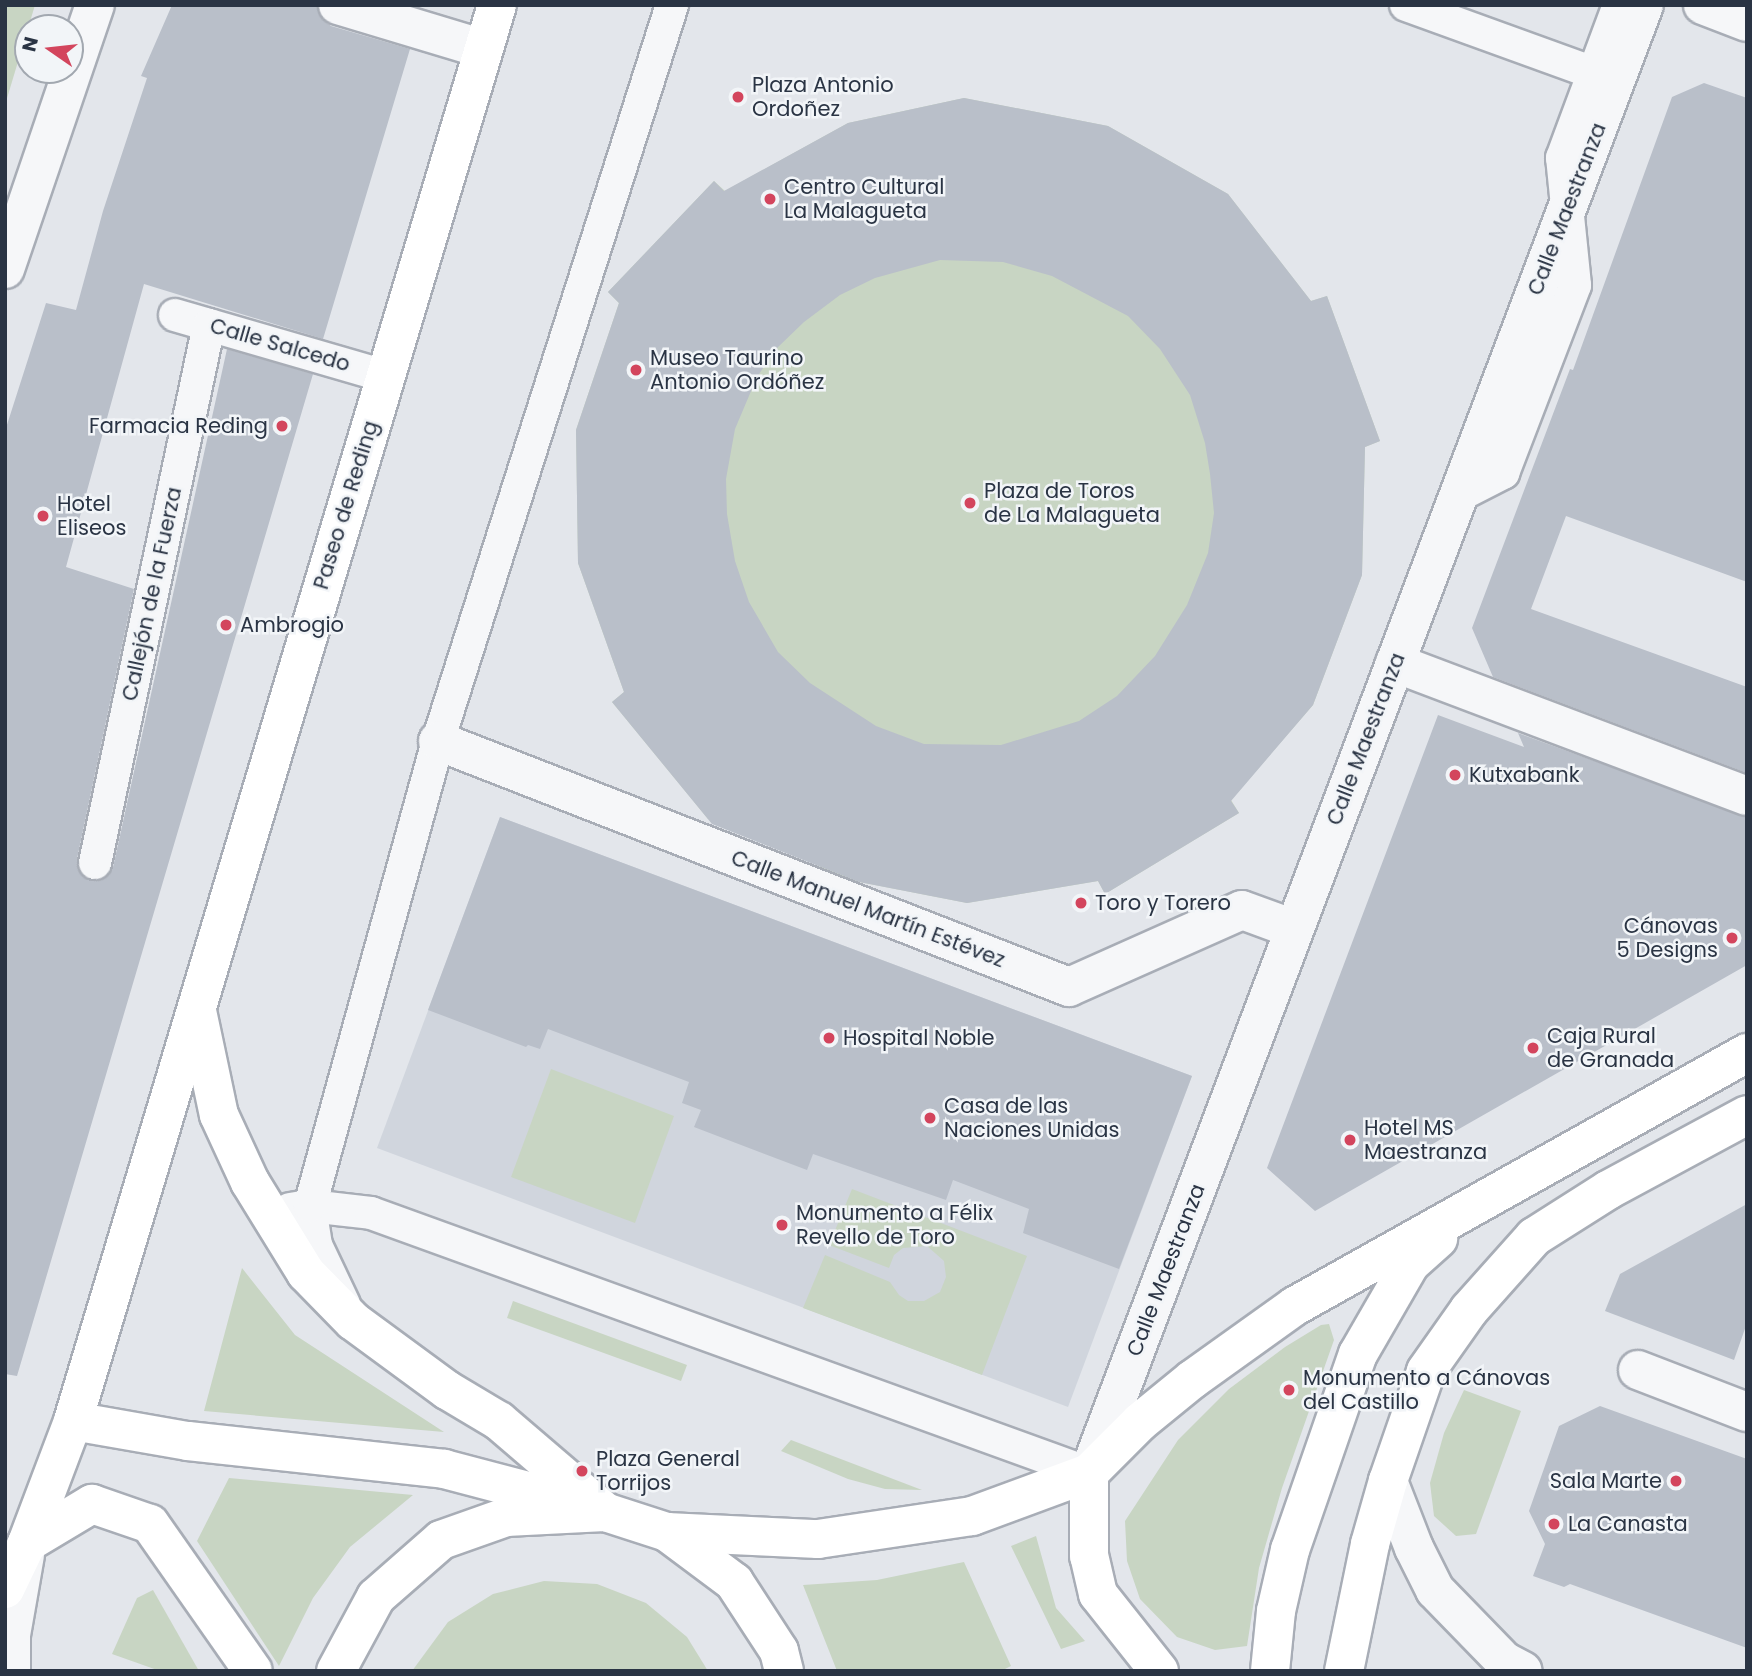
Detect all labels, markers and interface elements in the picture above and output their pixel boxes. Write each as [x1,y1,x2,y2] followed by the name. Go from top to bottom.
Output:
[14,14,84,84] north arrow
[15,34,45,54] text: N
[752,72,894,122] place label: Plaza Antonio Ordoñez
[730,89,746,105] marker: Plaza Antonio Ordoñez
[1523,119,1611,299] street label: Calle Maestranza
[784,174,944,224] place label: Centro Cultural La Malagueta
[762,191,778,207] marker: Centro Cultural La Malagueta
[207,313,353,377] street label: Calle Salcedo
[650,345,824,395] place label: Museo Taurino Antonio Ordóñez
[628,362,644,378] marker: Museo Taurino Antonio Ordóñez
[89,413,268,439] place label: Farmacia Reding
[274,418,290,434] marker: Farmacia Reding
[308,418,384,592] street label: Paseo de Reding
[984,478,1160,528] place label: Plaza de Toros de La Malagueta
[117,485,187,703] street label: Callejón de la Fuerza
[57,491,126,541] place label: Hotel Eliseos
[962,495,978,511] marker: Plaza de Toros de La Malagueta
[35,508,51,524] marker: Hotel Eliseos
[240,612,344,638] place label: Ambrogio
[218,617,234,633] marker: Ambrogio
[1322,649,1410,829] street label: Calle Maestranza
[1469,762,1580,788] place label: Kutxabank
[1447,767,1463,783] marker: Kutxabank
[728,845,1008,973] street label: Calle Manuel Martín Estévez
[1095,890,1231,916] place label: Toro y Torero
[1073,895,1089,911] marker: Toro y Torero
[1617,913,1718,963] place label: Cánovas 5 Designs
[1724,930,1740,946] marker: Cánovas 5 Designs
[1547,1023,1674,1073] place label: Caja Rural de Granada
[843,1025,994,1051] place label: Hospital Noble
[821,1030,837,1046] marker: Hospital Noble
[1525,1040,1541,1056] marker: Caja Rural de Granada
[944,1093,1119,1143] place label: Casa de las Naciones Unidas
[922,1110,938,1126] marker: Casa de las Naciones Unidas
[1364,1115,1487,1165] place label: Hotel MS Maestranza
[1342,1132,1358,1148] marker: Hotel MS Maestranza
[1122,1180,1210,1360] street label: Calle Maestranza
[796,1200,993,1250] place label: Monumento a Félix Revello de Toro
[774,1217,790,1233] marker: Monumento a Félix Revello de Toro
[1303,1365,1550,1415] place label: Monumento a Cánovas del Castillo
[1281,1382,1297,1398] marker: Monumento a Cánovas del Castillo
[596,1446,740,1496] place label: Plaza General Torrijos
[574,1463,590,1479] marker: Plaza General Torrijos
[1550,1468,1662,1494] place label: Sala Marte
[1668,1473,1684,1489] marker: Sala Marte
[1568,1511,1688,1537] place label: La Canasta
[1546,1516,1562,1532] marker: La Canasta

